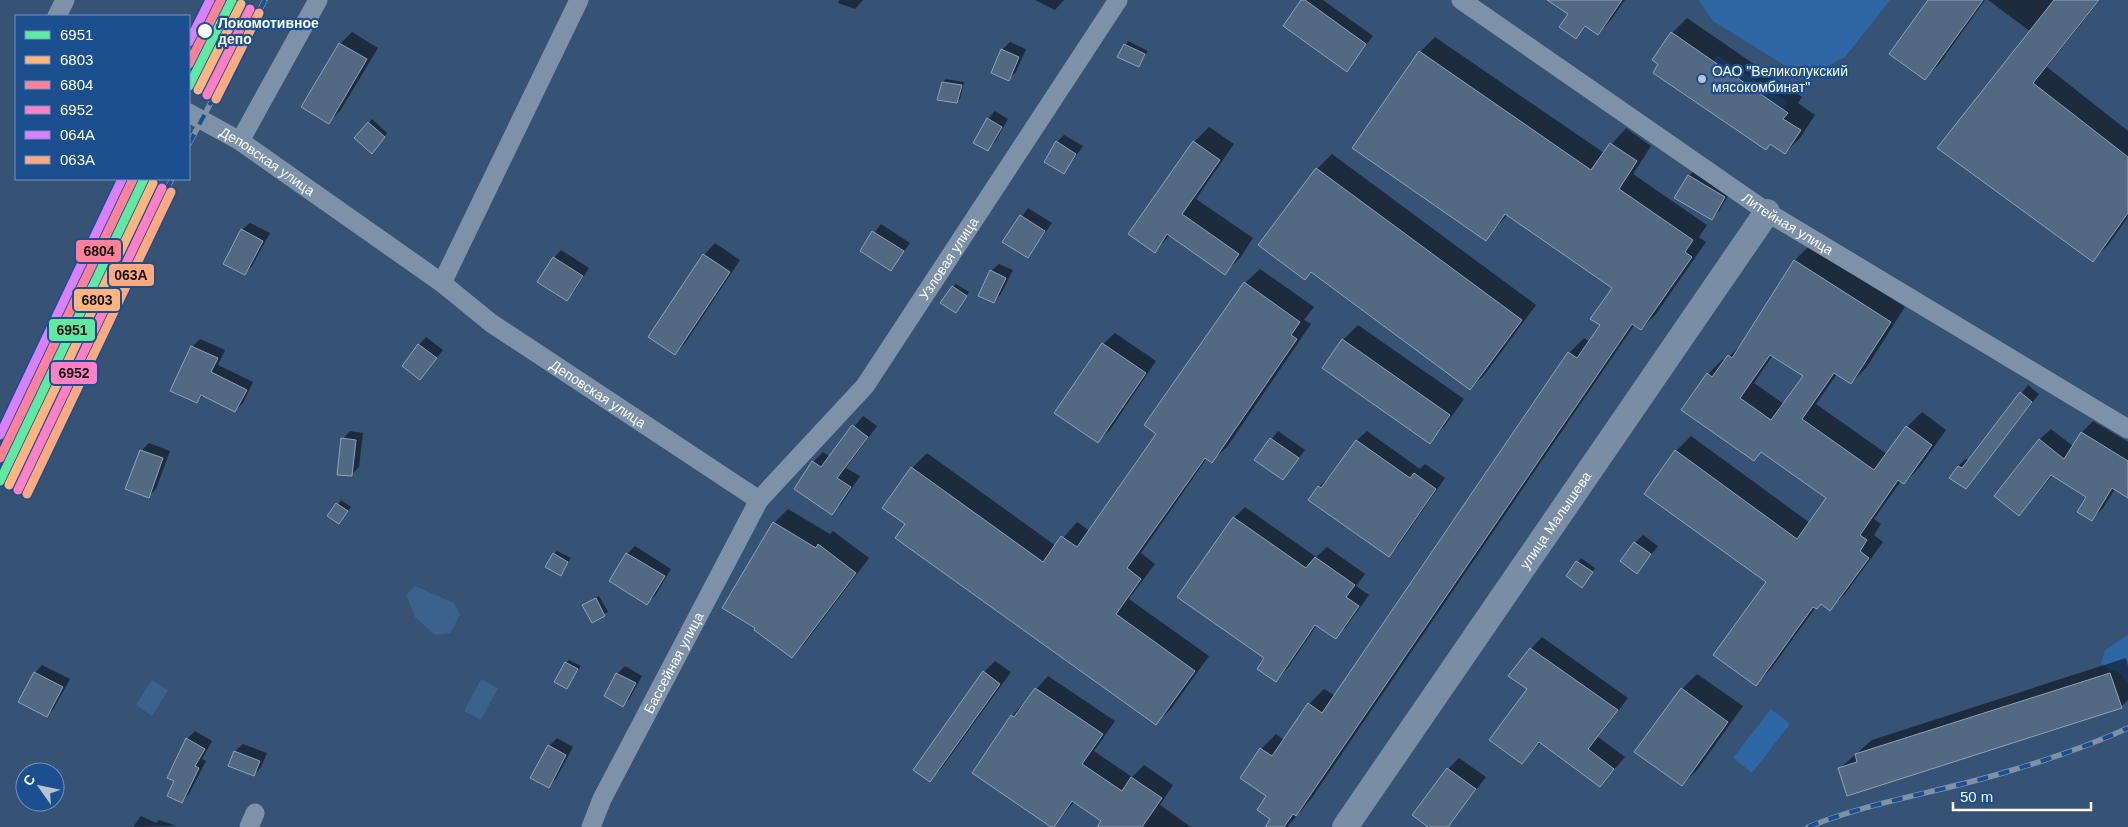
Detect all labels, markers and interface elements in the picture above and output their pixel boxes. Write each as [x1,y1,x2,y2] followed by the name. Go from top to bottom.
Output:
[15,15,190,180] legend
[218,15,319,47] place label: Локомотивное депо
[196,22,214,40] marker: Локомотивное депо
[60,26,93,43] text: 6951
[60,51,93,68] text: 6803
[1712,63,1848,95] place label: ОАО "Великолукский мясокомбинат"
[1696,73,1708,85] marker: ОАО "Великолукский мясокомбинат"
[60,76,93,93] text: 6804
[60,101,93,118] text: 6952
[217,124,318,199] street label: Деповская улица
[60,126,95,143] text: 064А
[60,151,95,168] text: 063А
[1739,189,1836,258] street label: Литейная улица
[916,214,982,303] street label: Узловая улица
[75,239,122,263] line badge: 6804
[83,243,115,259] text: 6804
[108,263,155,287] line badge: 063А
[114,267,148,283] text: 063А
[73,288,121,312] line badge: 6803
[81,292,113,308] text: 6803
[48,318,96,342] line badge: 6951
[56,322,88,338] text: 6951
[547,356,649,431] street label: Деповская улица
[50,361,98,385] line badge: 6952
[58,365,90,381] text: 6952
[1517,468,1595,572] street label: улица Малышева
[640,609,707,716] street label: Бассейная улица
[15,762,65,812] north arrow
[20,771,39,789] text: С
[1953,780,2090,812] scale bar
[1960,788,1993,805] text: 50 m

